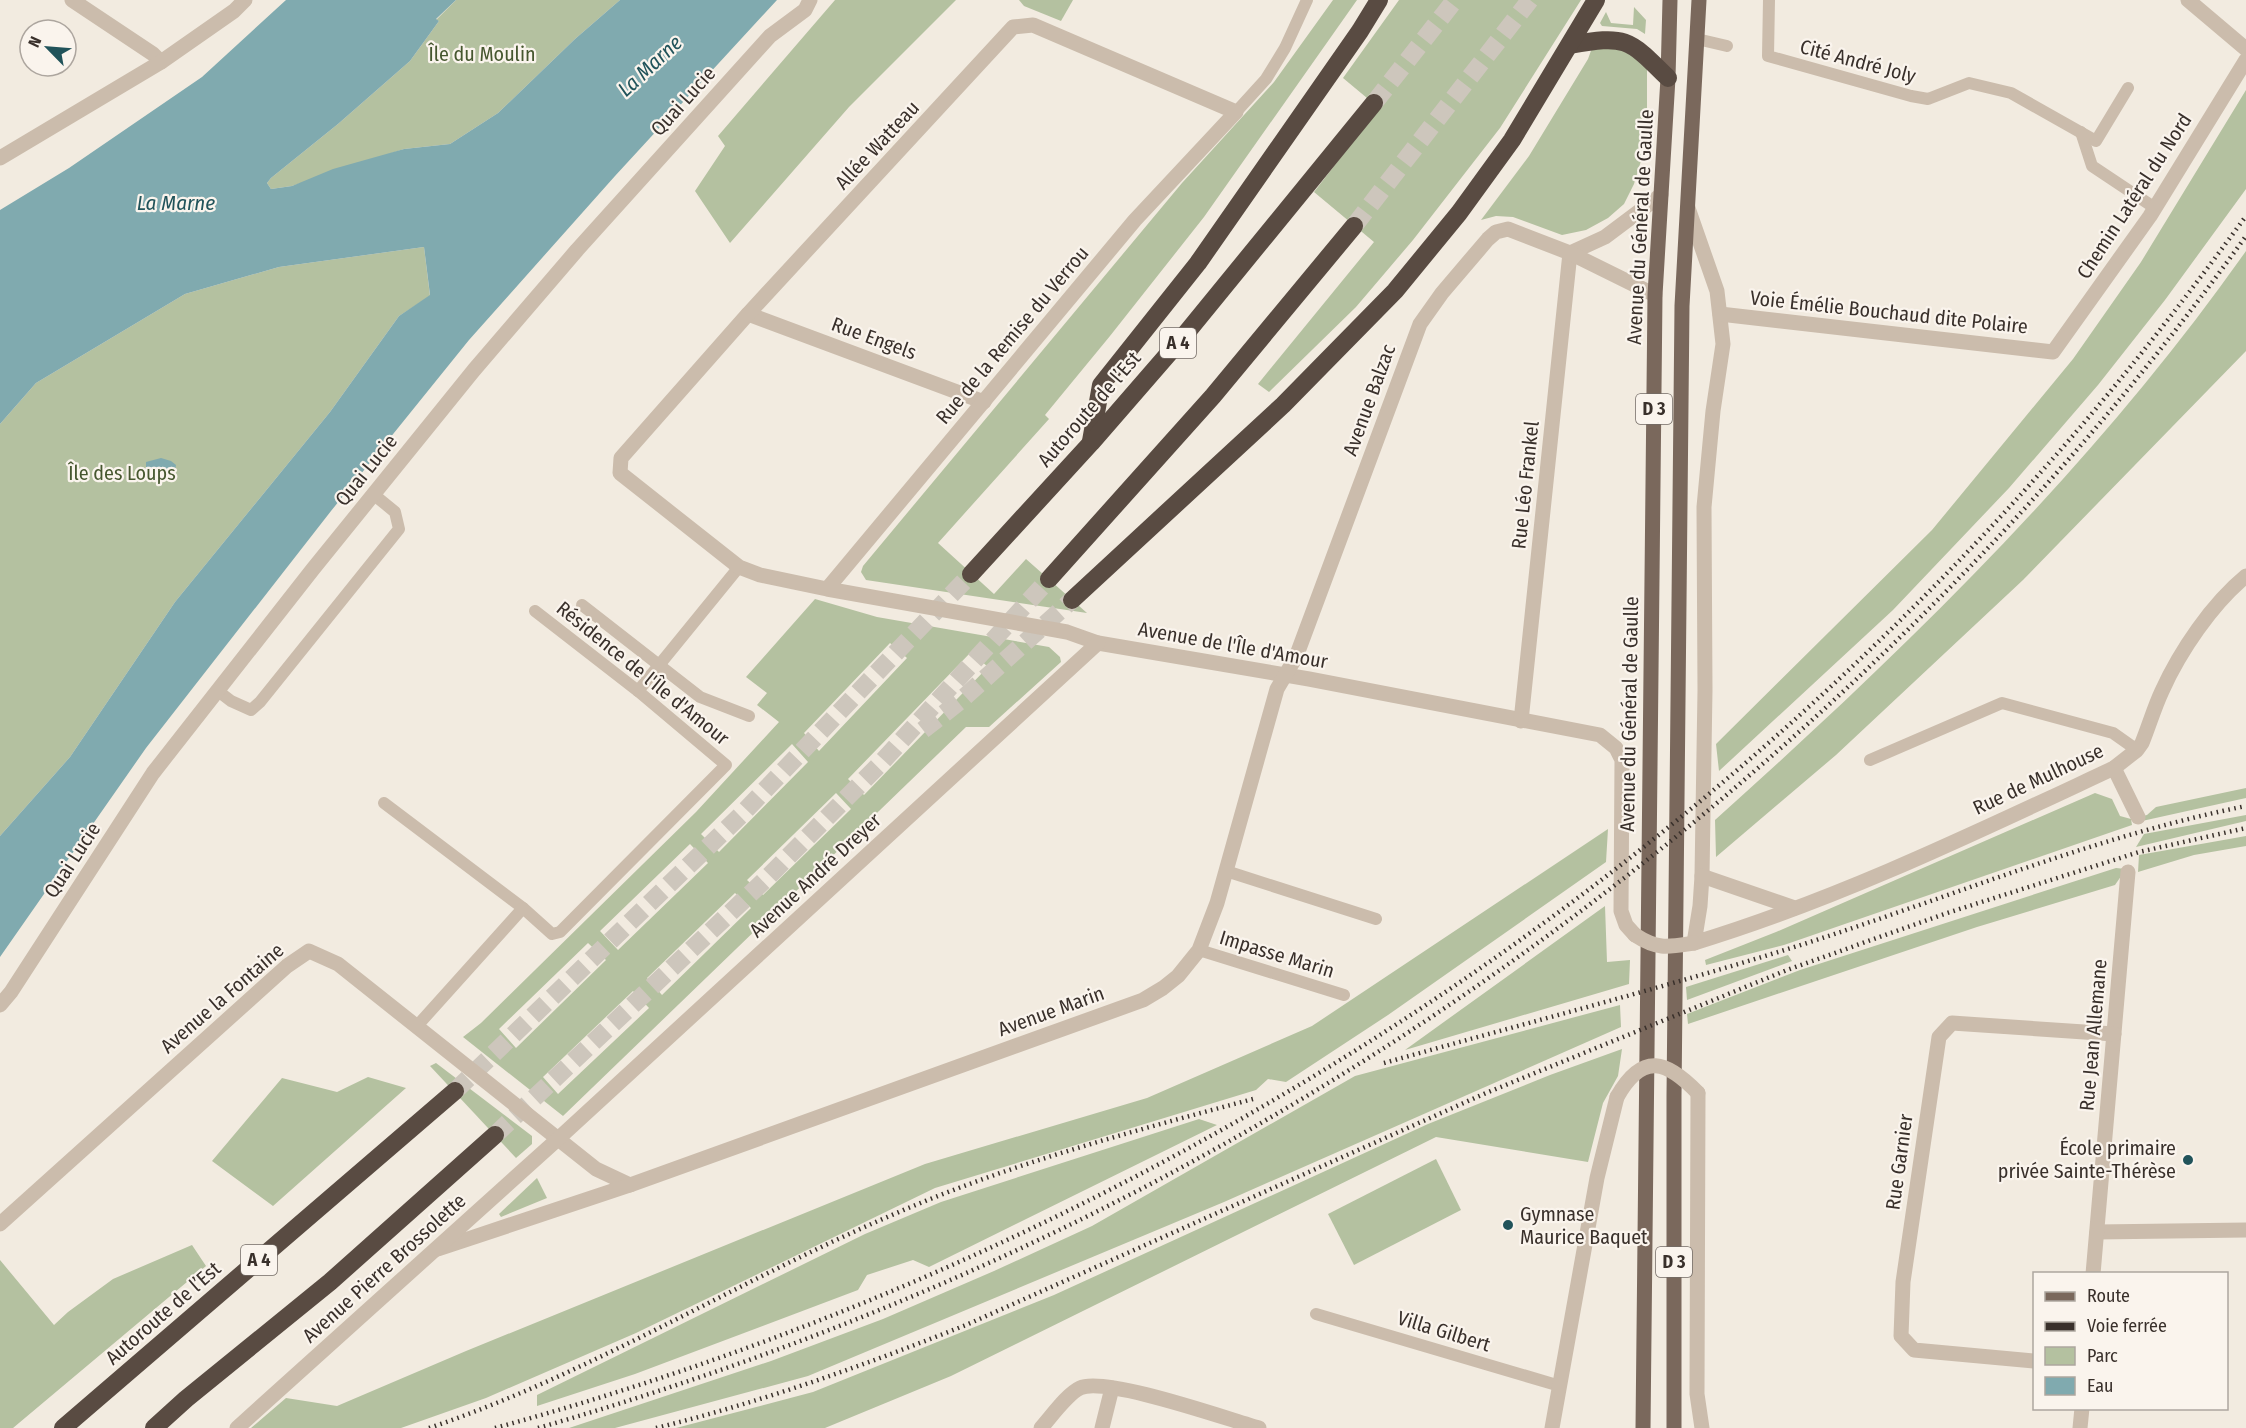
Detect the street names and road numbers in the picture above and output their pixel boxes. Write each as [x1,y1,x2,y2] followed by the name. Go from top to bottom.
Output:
[1798,34,1919,88] street label: Cité André Joly
[646,61,720,141] street label: Quai Lucie
[830,96,924,194] street label: Allée Watteau
[1622,109,1658,345] street label: Avenue du Général de Gaulle
[2072,109,2196,283] street label: Chemin Latéral du Nord
[931,241,1093,429] street label: Rue de la Remise du Verrou
[1749,285,2029,339] street label: Voie Émélie Bouchaud dite Polaire
[828,312,920,364] street label: Rue Engels
[1160,328,1196,358] road number: A 4
[1338,341,1400,459] street label: Avenue Balzac
[1032,346,1146,472] street label: Autoroute de l’Est
[1636,394,1672,424] road number: D 3
[1506,420,1544,550] street label: Rue Léo Frankel
[330,429,402,511] street label: Quai Lucie
[552,596,734,750] street label: Résidence de l'Île d'Amour
[1615,596,1643,832] street label: Avenue du Général de Gaulle
[1136,616,1330,674] street label: Avenue de l'Île d'Amour
[1969,738,2107,820] street label: Rue de Mulhouse
[744,808,886,942] street label: Avenue André Dreyer
[39,818,105,902] street label: Quai Lucie
[1217,925,1337,983] street label: Impasse Marin
[156,938,288,1058] street label: Avenue la Fontaine
[2074,958,2112,1112] street label: Rue Jean Allemane
[995,981,1107,1041] street label: Avenue Marin
[1880,1112,1918,1212] street label: Rue Garnier
[298,1188,470,1348] street label: Avenue Pierre Brossolette
[241,1245,277,1275] road number: A 4
[1656,1247,1692,1277] road number: D 3
[100,1256,226,1370] street label: Autoroute de l’Est
[1395,1305,1494,1357] street label: Villa Gilbert

